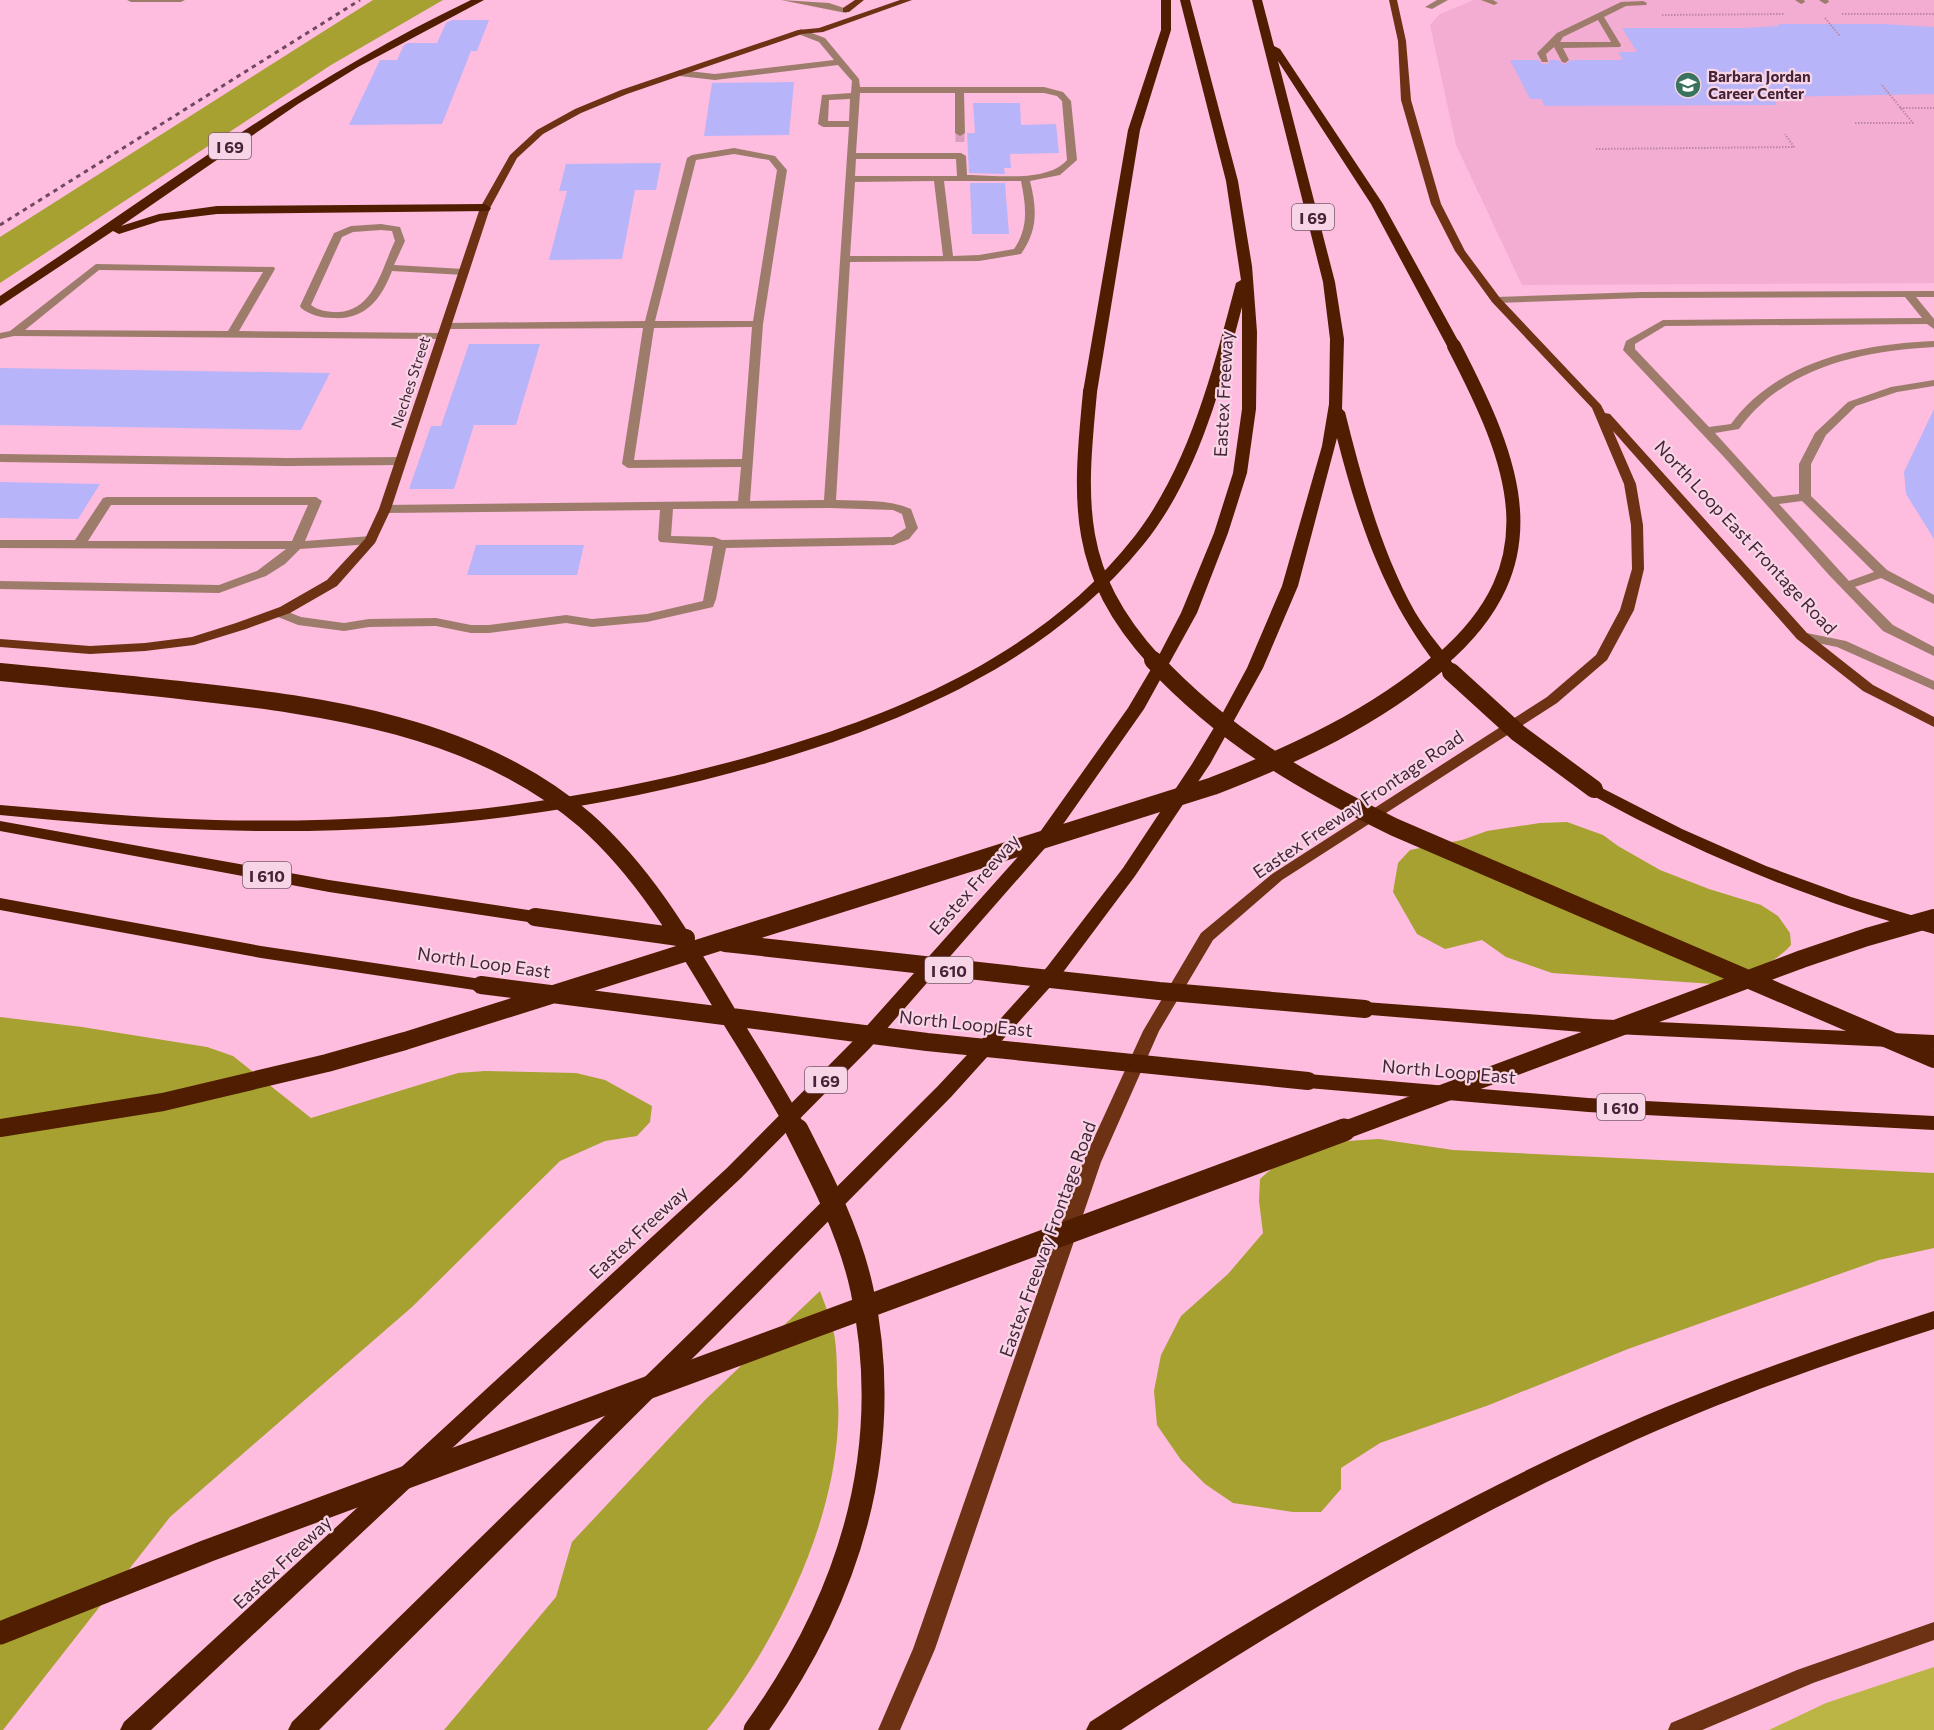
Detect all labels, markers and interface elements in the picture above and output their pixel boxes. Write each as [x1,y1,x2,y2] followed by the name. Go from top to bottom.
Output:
[1708,67,1811,102] place label: Barbara Jordan Career Center
[1673,70,1703,100] school or university icon: Barbara Jordan Career Center
[209,133,251,159] road number: I 69
[1292,204,1334,230] road number: I 69
[1209,330,1237,458] street label: Eastex Freeway
[387,334,433,430] street label: Neches Street
[1650,436,1842,638] street label: North Loop East Frontage Road
[1249,725,1467,883] street label: Eastex Freeway Frontage Road
[924,829,1024,939] street label: Eastex Freeway
[243,862,291,888] road number: I 610
[416,942,552,982] street label: North Loop East
[925,957,973,983] road number: I 610
[898,1005,1034,1041] street label: North Loop East
[1381,1054,1517,1088] street label: North Loop East
[805,1067,847,1093] road number: I 69
[1597,1094,1645,1120] road number: I 610
[994,1118,1100,1360] street label: Eastex Freeway Frontage Road
[584,1181,692,1283] street label: Eastex Freeway
[228,1511,336,1613] street label: Eastex Freeway

